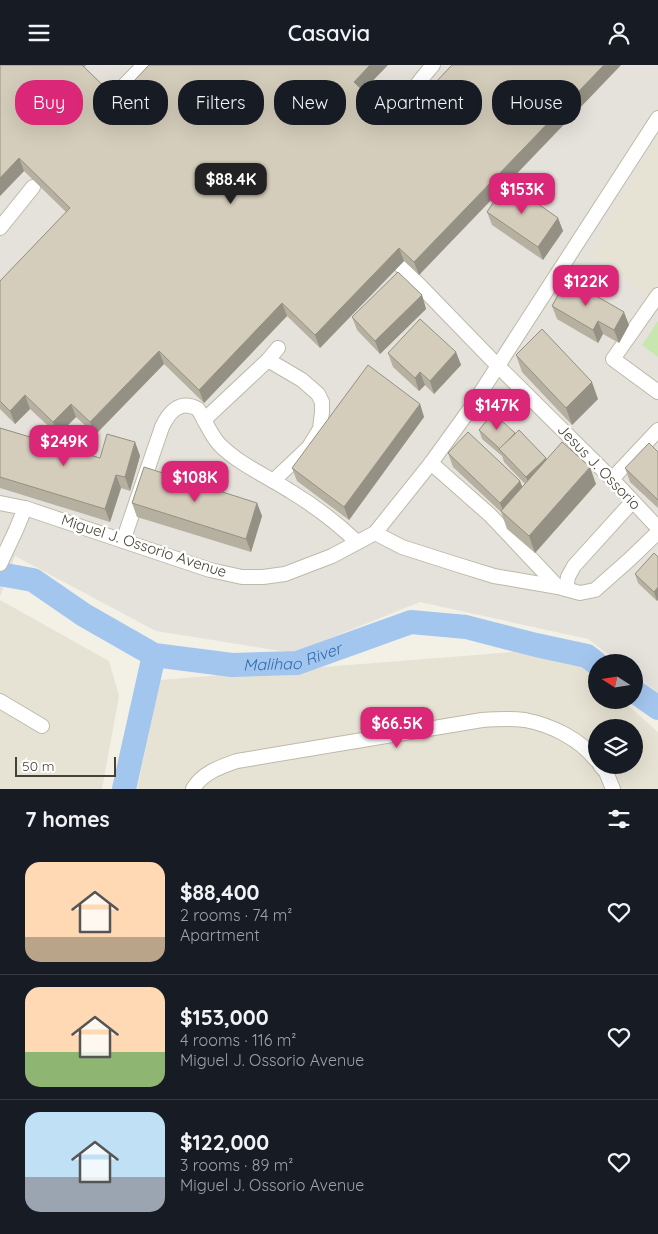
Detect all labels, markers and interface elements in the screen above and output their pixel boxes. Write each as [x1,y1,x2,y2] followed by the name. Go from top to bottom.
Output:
[25,19,53,47] icon: menu
[288,19,370,47] text: Casavia
[605,19,633,47] icon: person
[15,80,83,125] chip: Buy
[93,80,168,125] chip: Rent
[178,80,264,125] chip: Filters
[274,80,346,125] chip: New
[356,80,482,125] chip: Apartment
[492,80,581,125] chip: House
[190,163,272,205] pin: $88.4K
[206,169,256,189] text: $88.4K
[487,173,557,215] pin: $153K
[500,179,544,199] text: $153K
[551,265,621,307] pin: $122K
[564,271,608,291] text: $122K
[462,389,532,431] pin: $147K
[475,395,519,415] text: $147K
[554,420,645,513] street label: Jesus J. Ossorio
[29,425,99,467] pin: $249K
[40,431,88,451] text: $249K
[160,461,230,503] pin: $108K
[173,467,217,487] text: $108K
[59,510,229,581] street label: Miguel J. Ossorio Avenue
[243,637,346,675] water label: Malihao River
[588,654,642,709] north arrow
[588,654,643,774] map controls
[356,707,438,749] pin: $66.5K
[372,713,422,733] text: $66.5K
[588,719,643,774] button: layers
[15,754,116,777] scale bar
[22,757,55,775] text: 50 m
[605,805,633,833] icon: filters
[25,806,110,832] text: 7 homes
[180,879,259,905] text: $88,400
[65,882,125,942] icon: home
[605,898,633,926] icon: heart
[180,905,292,925] text: 2 rooms · 74 m²
[180,925,260,945] text: Apartment
[180,1004,269,1030] text: $153,000
[65,1007,125,1067] icon: home
[605,1023,633,1051] icon: heart
[180,1030,296,1050] text: 4 rooms · 116 m²
[180,1050,364,1070] text: Miguel J. Ossorio Avenue
[180,1129,269,1155] text: $122,000
[65,1132,125,1192] icon: home
[605,1148,633,1176] icon: heart
[180,1155,293,1175] text: 3 rooms · 89 m²
[180,1175,364,1195] text: Miguel J. Ossorio Avenue

